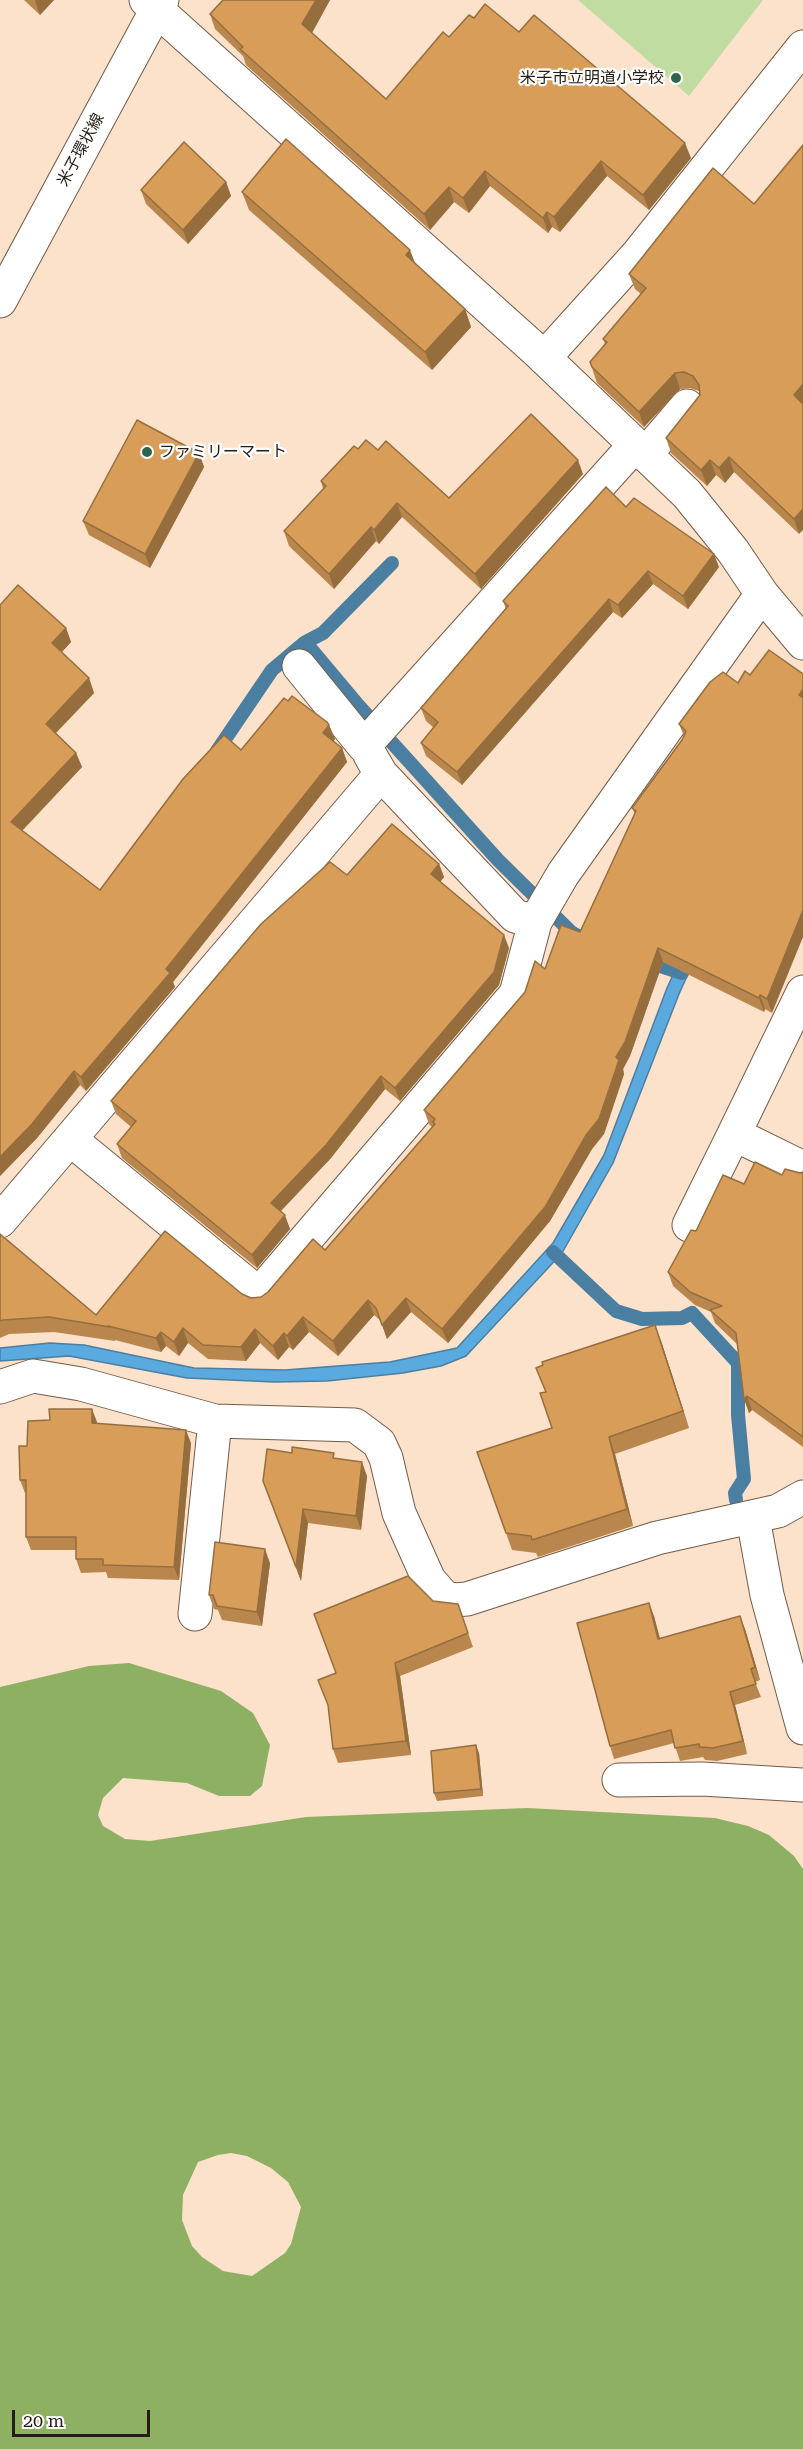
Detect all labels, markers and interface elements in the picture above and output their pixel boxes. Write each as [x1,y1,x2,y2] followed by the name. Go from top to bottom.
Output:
[520,68,664,88] place label: 米子市立明道小学校
[669,71,683,85] marker: 米子市立明道小学校
[54,110,108,190] street label: 米子環状線
[159,442,287,462] place label: ファミリーマート
[140,445,154,459] marker: ファミリーマート
[15,2398,153,2436] scale bar
[23,2410,64,2431] text: 20 m

